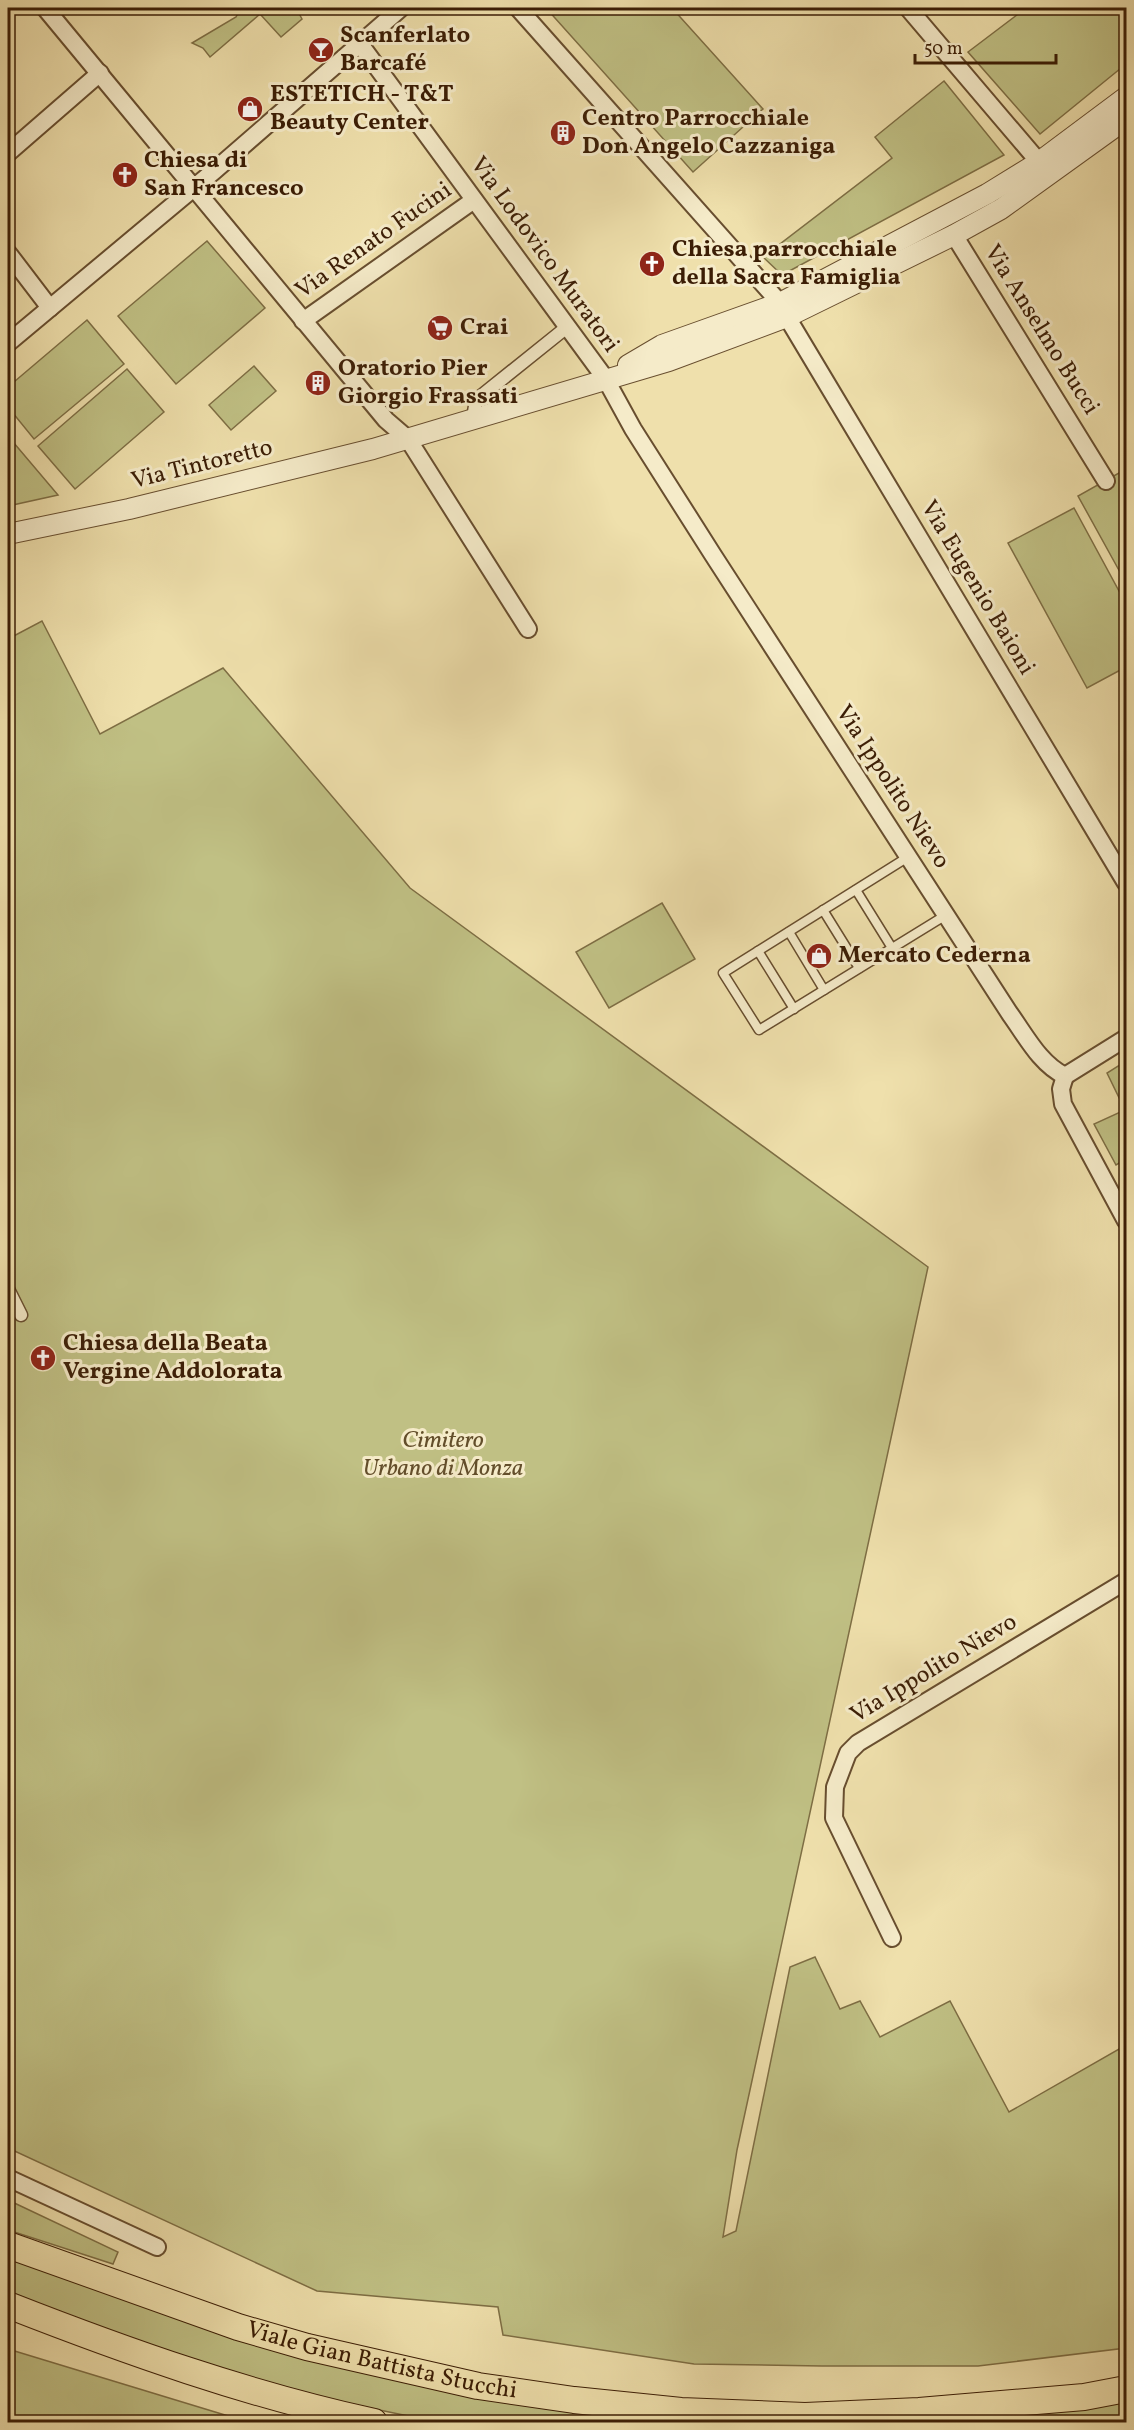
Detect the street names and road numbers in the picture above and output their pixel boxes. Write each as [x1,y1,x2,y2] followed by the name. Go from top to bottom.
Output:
[461,150,627,360] street label: Via Lodovico Muratori
[289,174,459,308] street label: Via Renato Fucini
[975,238,1107,422] street label: Via Anselmo Bucci
[128,431,276,499] street label: Via Tintoretto
[911,494,1043,682] street label: Via Eugenio Baioni
[826,698,958,876] street label: Via Ippolito Nievo
[844,1606,1024,1732] street label: Via Ippolito Nievo
[242,2313,519,2408] street label: Viale Gian Battista Stucchi

